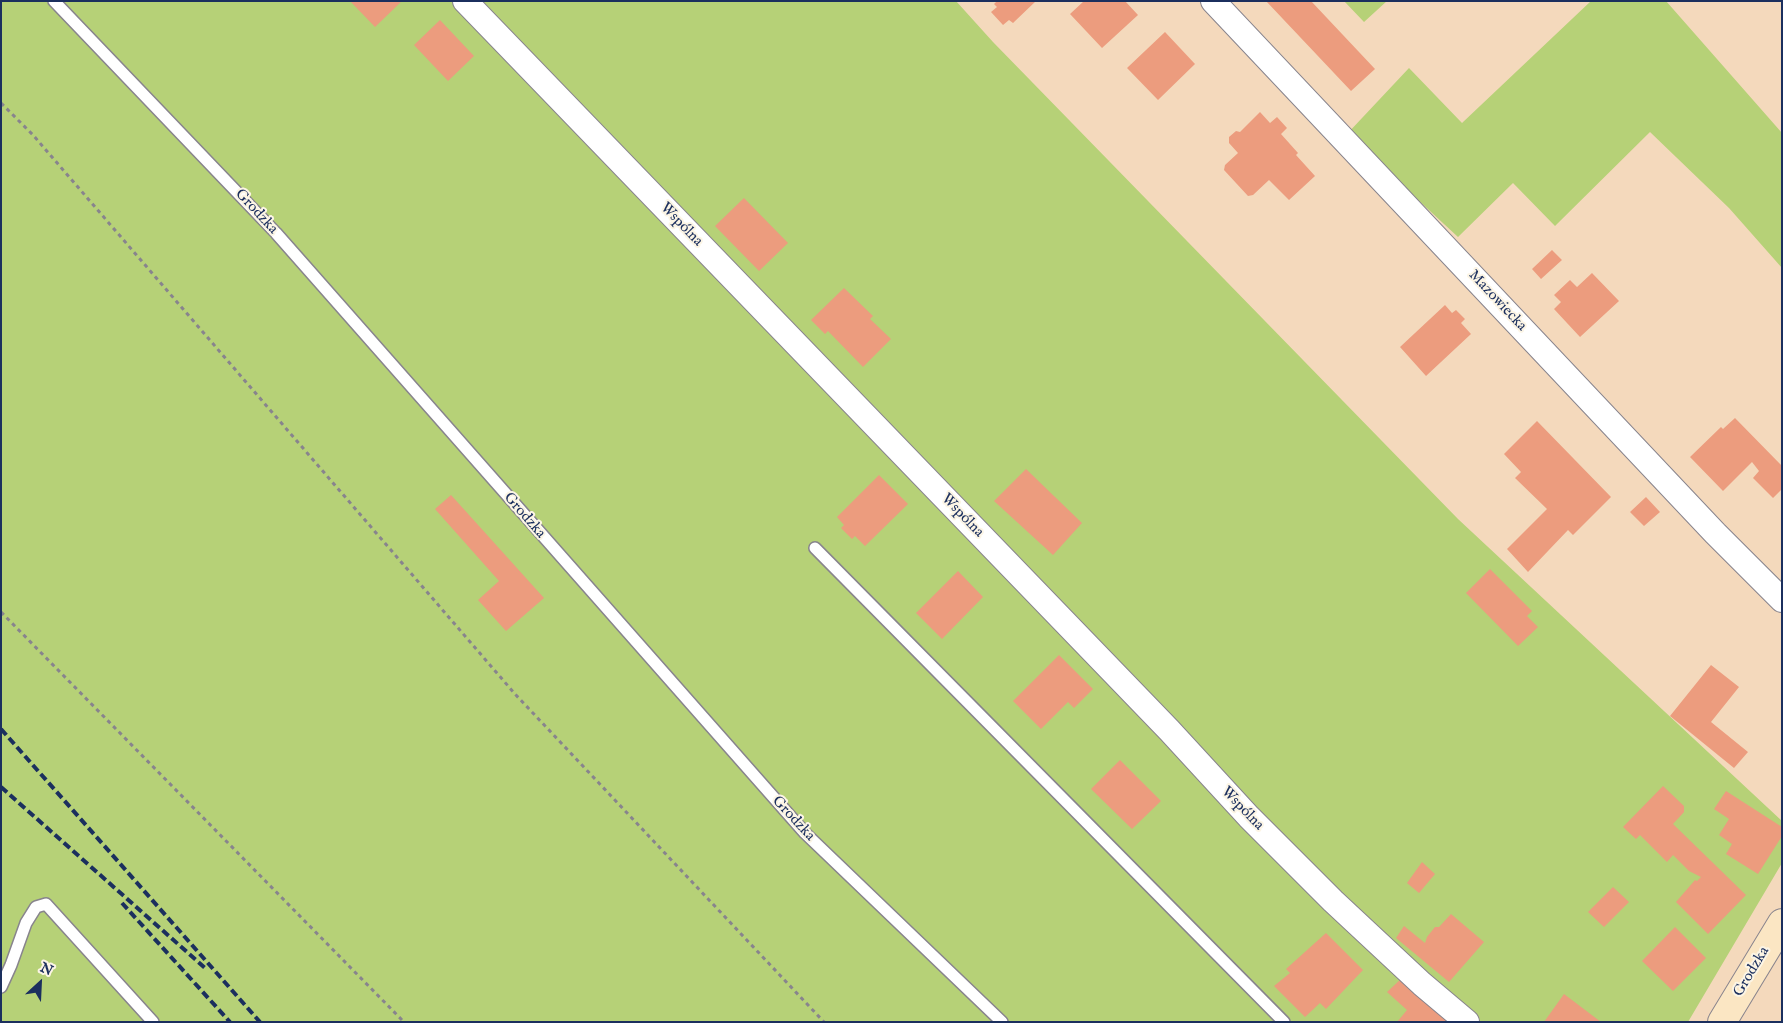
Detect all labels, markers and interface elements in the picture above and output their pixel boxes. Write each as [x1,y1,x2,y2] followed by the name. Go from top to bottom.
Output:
[231,186,281,238] street label: Grodzka
[656,199,706,251] street label: Wspólna
[1464,267,1530,335] street label: Mazowiecka
[499,489,549,543] street label: Grodzka
[937,490,987,542] street label: Wspólna
[1217,783,1267,835] street label: Wspólna
[768,793,818,845] street label: Grodzka
[1730,944,1774,1000] street label: Grodzka
[15,958,65,1008] north arrow
[37,959,56,980] text: N

